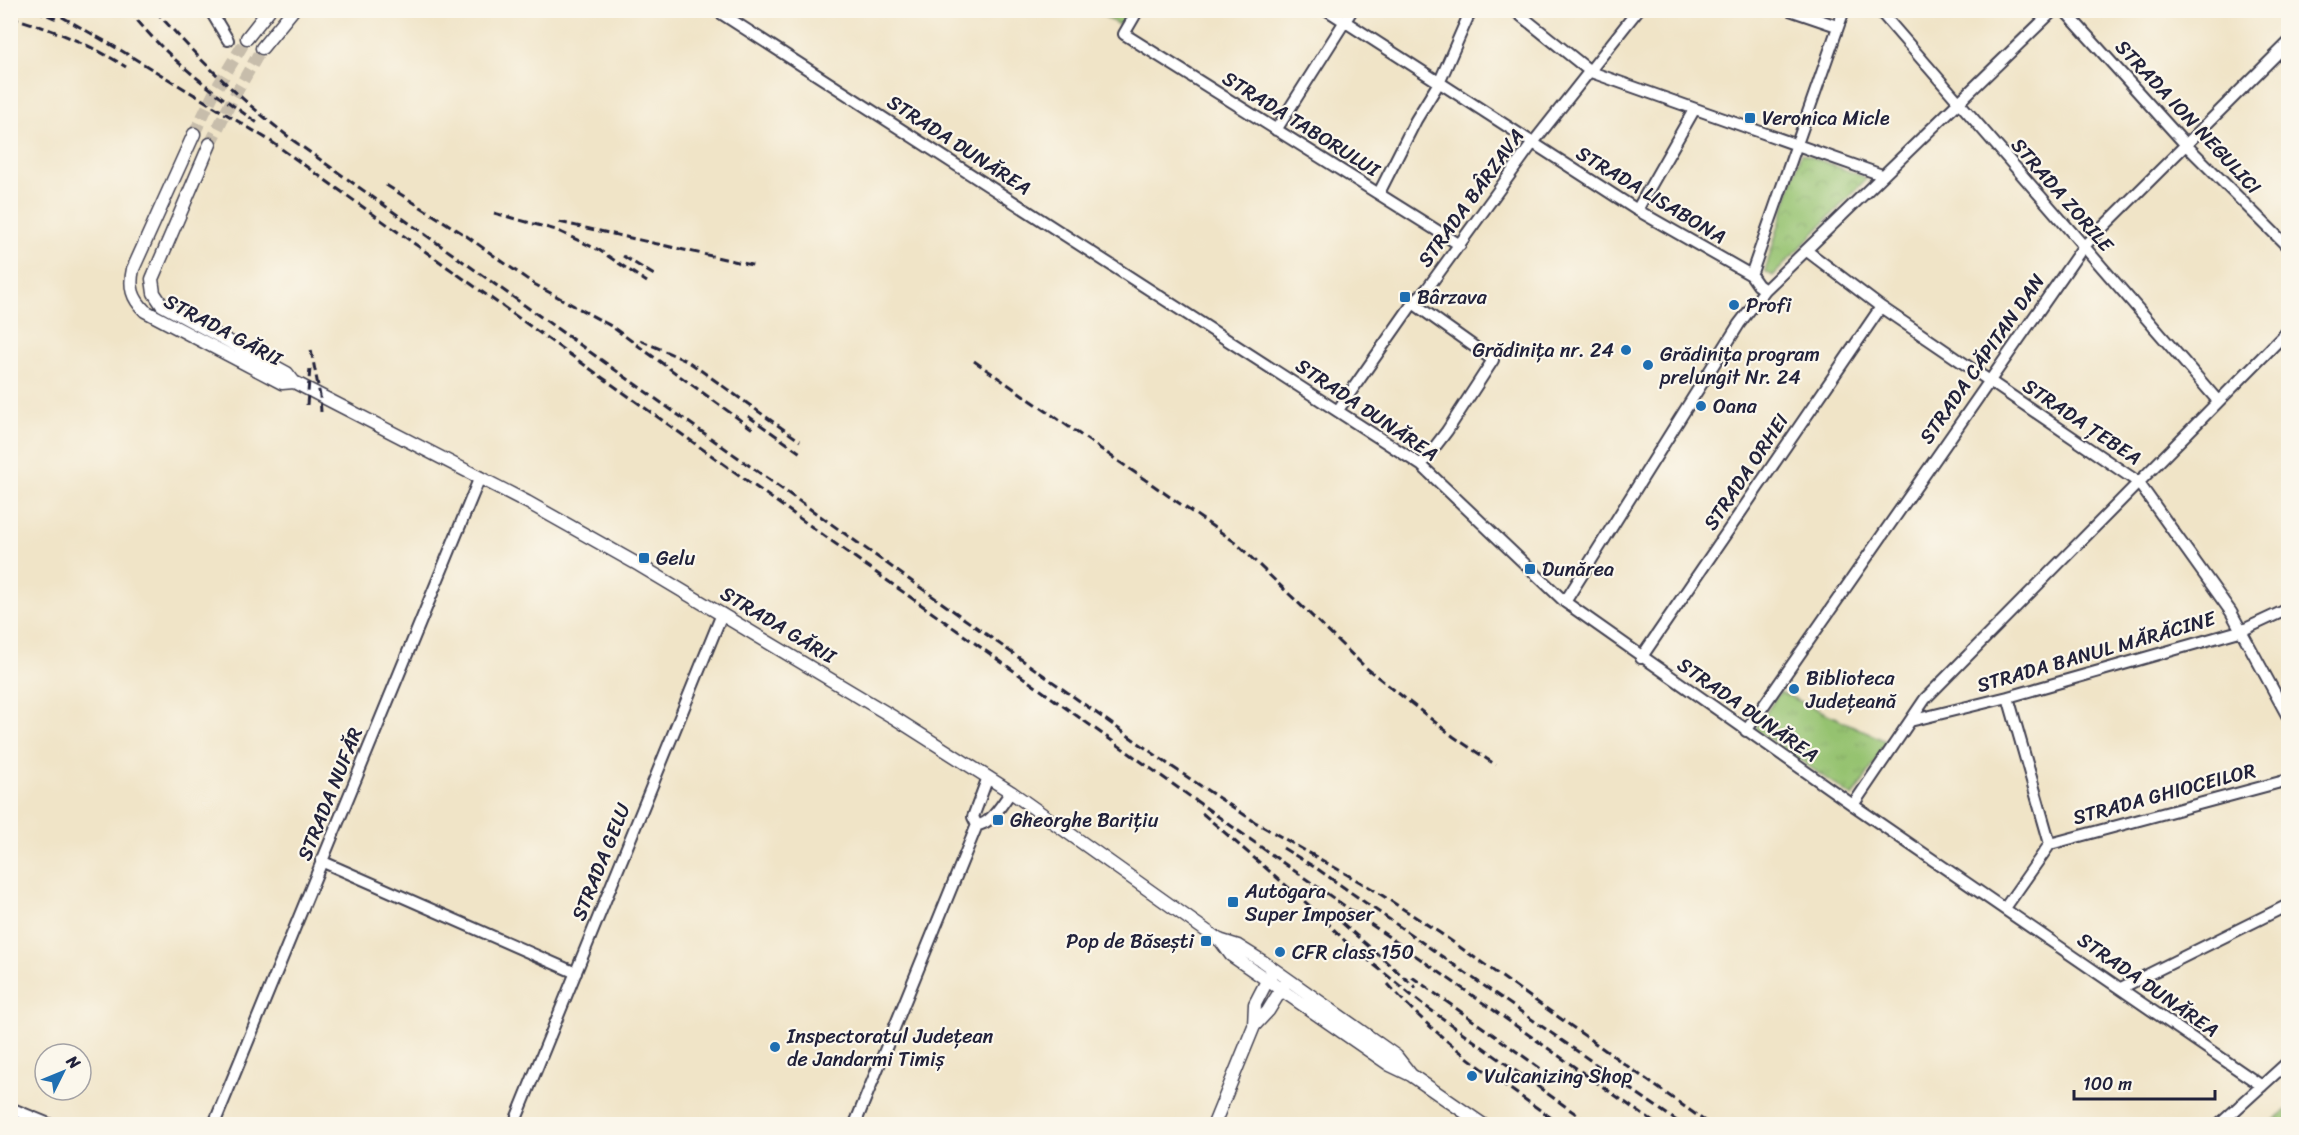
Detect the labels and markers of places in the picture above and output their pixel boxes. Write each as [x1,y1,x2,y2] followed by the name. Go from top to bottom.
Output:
[1762,101,1890,136] place label: Veronica Micle
[1743,111,1757,125] marker: Veronica Micle
[1417,280,1488,315] place label: Bârzava
[1746,288,1793,323] place label: Profi
[1398,290,1412,304] marker: Bârzava
[1727,298,1741,312] marker: Profi
[1473,333,1614,368] place label: Grădinița nr. 24
[1659,337,1820,395] place label: Grădinița program prelungit Nr. 24
[1619,343,1633,357] marker: Grădinița nr. 24
[1641,358,1655,372] marker: Grădinița program prelungit Nr. 24
[1713,389,1758,424] place label: Oana
[1694,399,1708,413] marker: Oana
[656,541,695,576] place label: Gelu
[637,551,651,565] marker: Gelu
[1542,552,1614,587] place label: Dunărea
[1523,562,1537,576] marker: Dunărea
[1805,661,1897,719] place label: Biblioteca Județeană
[1787,682,1801,696] marker: Biblioteca Județeană
[1010,803,1159,838] place label: Gheorghe Barițiu
[991,813,1005,827] marker: Gheorghe Barițiu
[1244,874,1375,932] place label: Autogara Super Imposer
[1226,895,1240,909] marker: Autogara Super Imposer
[1066,924,1195,959] place label: Pop de Băsești
[1199,934,1213,948] marker: Pop de Băsești
[1292,935,1414,970] place label: CFR class 150
[1273,945,1287,959] marker: CFR class 150
[786,1019,994,1077] place label: Inspectoratul Județean de Jandarmi Timiș
[768,1040,782,1054] marker: Inspectoratul Județean de Jandarmi Timiș
[1484,1059,1633,1094] place label: Vulcanizing Shop
[1465,1069,1479,1083] marker: Vulcanizing Shop

